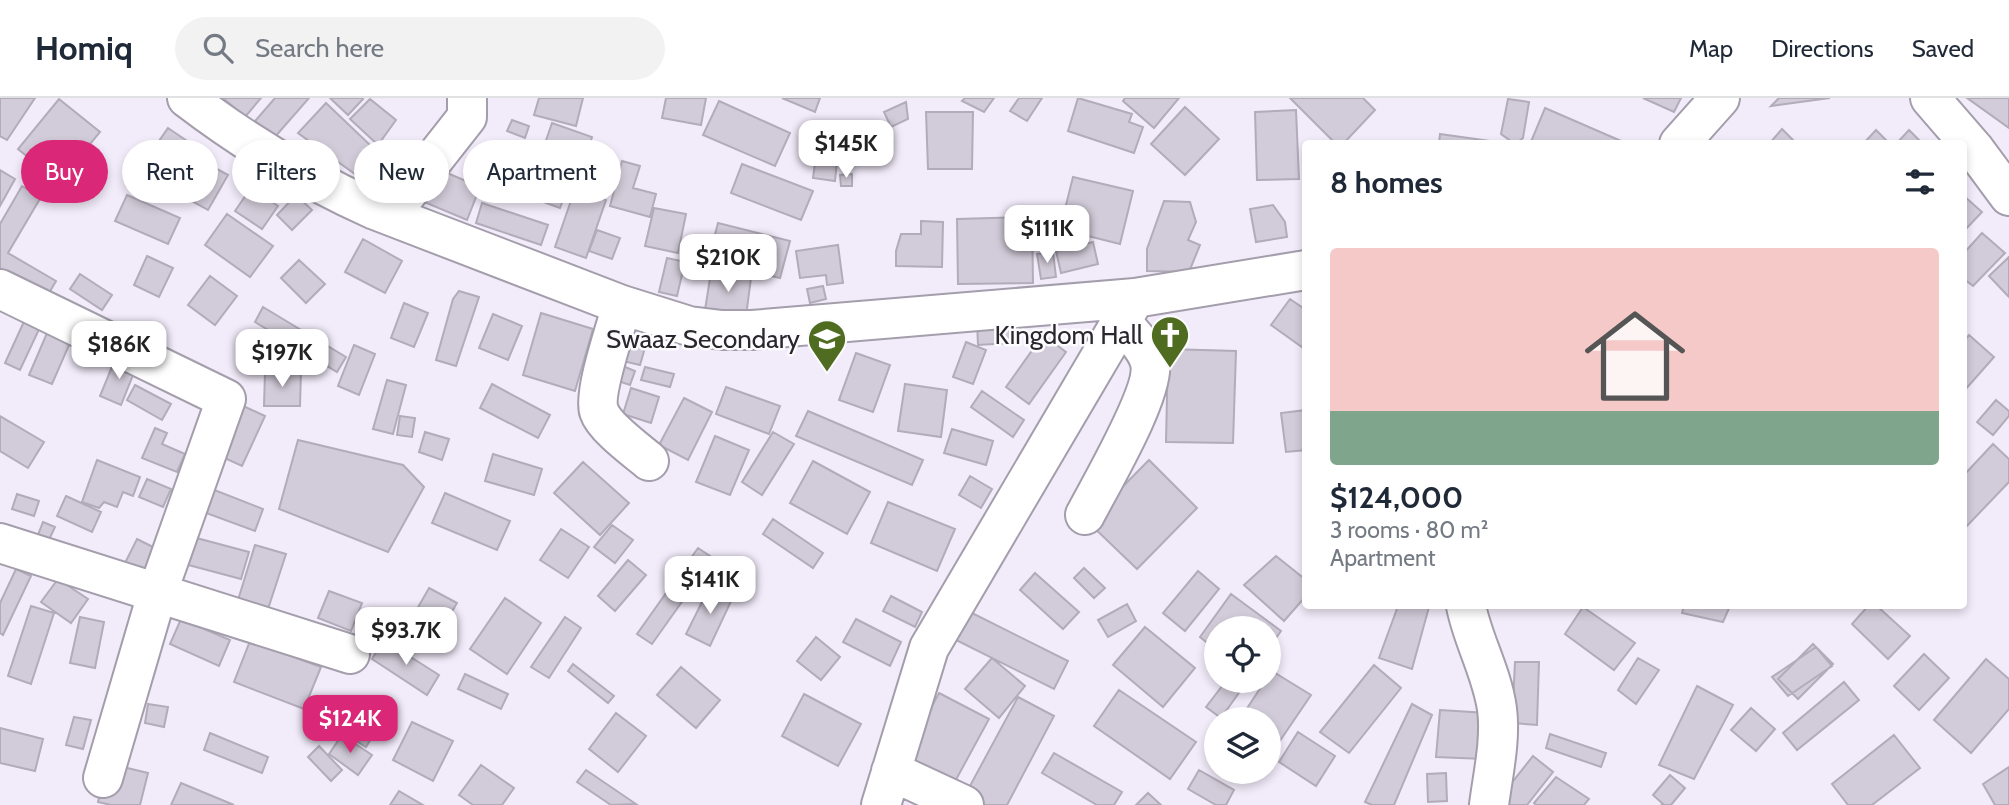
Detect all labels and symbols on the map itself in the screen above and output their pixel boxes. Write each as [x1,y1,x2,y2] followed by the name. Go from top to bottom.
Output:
[797,120,895,180] pin: $145K
[998,206,1096,265] pin: $111K
[679,234,777,294] pin: $210K
[1149,314,1191,369] church icon: Kingdom Hall
[806,318,848,373] school or university icon: Swaaz Secondary
[994,319,1143,351] place label: Kingdom Hall
[70,322,168,381] pin: $186K
[606,323,800,355] place label: Swaaz Secondary
[233,330,331,389] pin: $197K
[661,556,759,616] pin: $141K
[349,608,463,667] pin: $93.7K
[301,696,399,755] pin: $124K

